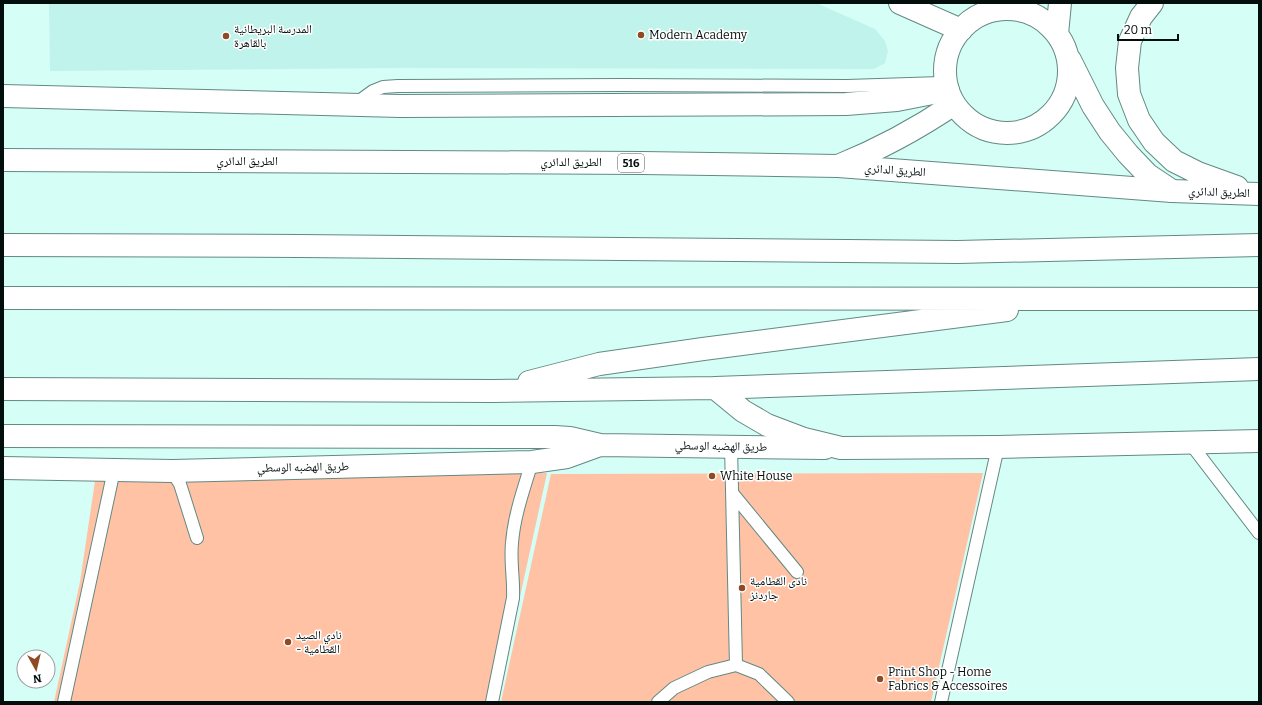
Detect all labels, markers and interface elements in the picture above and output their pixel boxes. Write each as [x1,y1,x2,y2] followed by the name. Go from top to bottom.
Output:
[1118,16,1178,42] scale bar
[234,22,312,50] place label: المدرسة البريطانية بالقاهرة
[1124,23,1153,37] text: 20 m
[649,28,748,42] place label: Modern Academy
[636,30,646,40] marker: Modern Academy
[221,31,231,41] marker: المدرسة البريطانية بالقاهرة
[216,154,278,171] street label: الطريق الدائري
[618,154,644,172] road number: 516
[540,155,602,172] street label: الطريق الدائري
[864,161,926,182] street label: الطريق الدائري
[1188,184,1250,203] street label: الطريق الدائري
[675,438,767,457] street label: طريق الهضبه الوسطي
[257,459,349,478] street label: طريق الهضبه الوسطي
[720,469,792,483] place label: White House
[707,471,717,481] marker: White House
[749,574,807,602] place label: نادى القطامية جاردنز
[737,583,747,593] marker: نادى القطامية جاردنز
[296,628,342,656] place label: نادي الصيد - القطامية
[283,637,293,647] marker: نادي الصيد - القطامية
[16,649,56,689] north arrow
[888,665,1008,693] place label: Print Shop - Home Fabrics & Accessoires
[32,671,42,686] text: N
[875,674,885,684] marker: Print Shop - Home Fabrics & Accessoires

